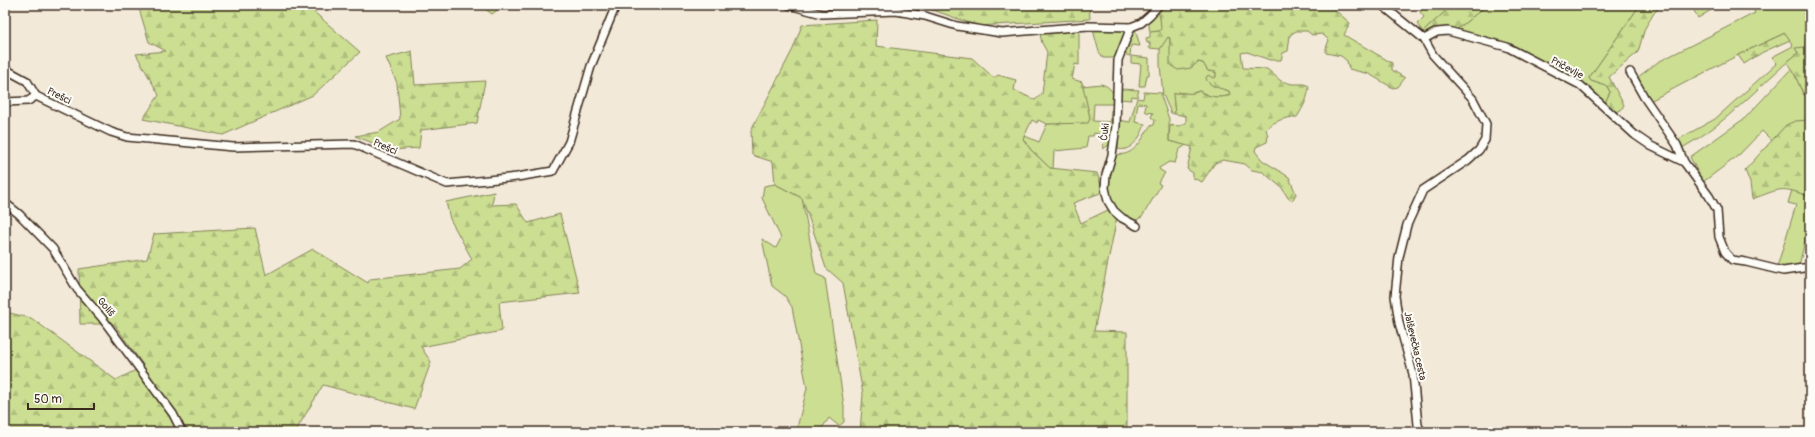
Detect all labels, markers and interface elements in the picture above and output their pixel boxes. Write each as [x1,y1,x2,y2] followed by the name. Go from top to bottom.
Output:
[1549,55,1585,82] street label: Pričevlje
[45,85,73,107] street label: Prešci
[1097,122,1112,141] street label: Ćuki
[371,136,399,158] street label: Prešci
[95,295,118,319] street label: Goliš
[1401,311,1429,382] street label: Jalševečka cesta
[28,385,94,411] scale bar
[34,392,62,407] text: 50 m

